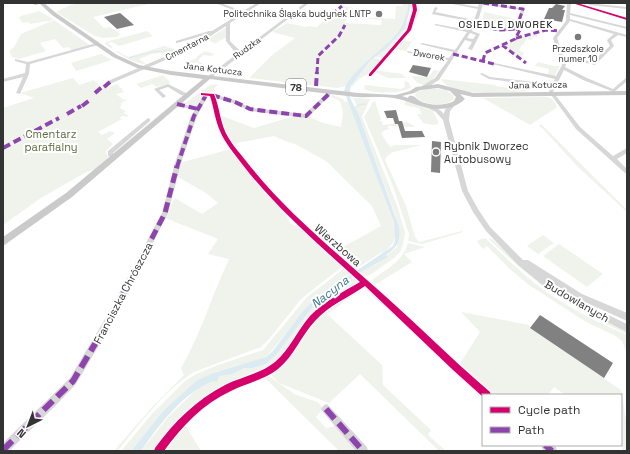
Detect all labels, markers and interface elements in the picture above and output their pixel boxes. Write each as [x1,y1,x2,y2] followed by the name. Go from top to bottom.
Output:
[224,8,372,20] place label: Politechnika Śląska budynek LNTP
[374,9,384,19] marker: Politechnika Śląska budynek LNTP
[458,18,554,31] district label: OSIEDLE DWOREK
[163,31,211,63] street label: Cmentarna
[573,32,583,42] marker: Przedszkole numer 10
[231,34,263,62] street label: Rudzka
[552,43,604,65] place label: Przedszkole numer 10
[412,46,446,64] street label: Dworek
[183,59,243,79] street label: Jana Kotucza
[509,78,567,92] street label: Jana Kotucza
[286,79,306,95] road number: 78
[24,127,78,154] park label: Cmentarz parafialny
[444,139,529,166] place label: Rybnik Dworzec Autobusowy
[431,147,441,157] marker: Rybnik Dworzec Autobusowy
[312,221,365,270] street label: Wierzbowa
[90,239,156,346] street label: Franciszka Chrószcza
[308,272,352,312] water label: Nacyna
[542,277,612,325] street label: Budowlanych
[482,394,622,446] legend
[518,402,580,418] text: Cycle path
[8,406,48,446] north arrow
[518,422,544,438] text: Path
[14,426,29,441] text: N

